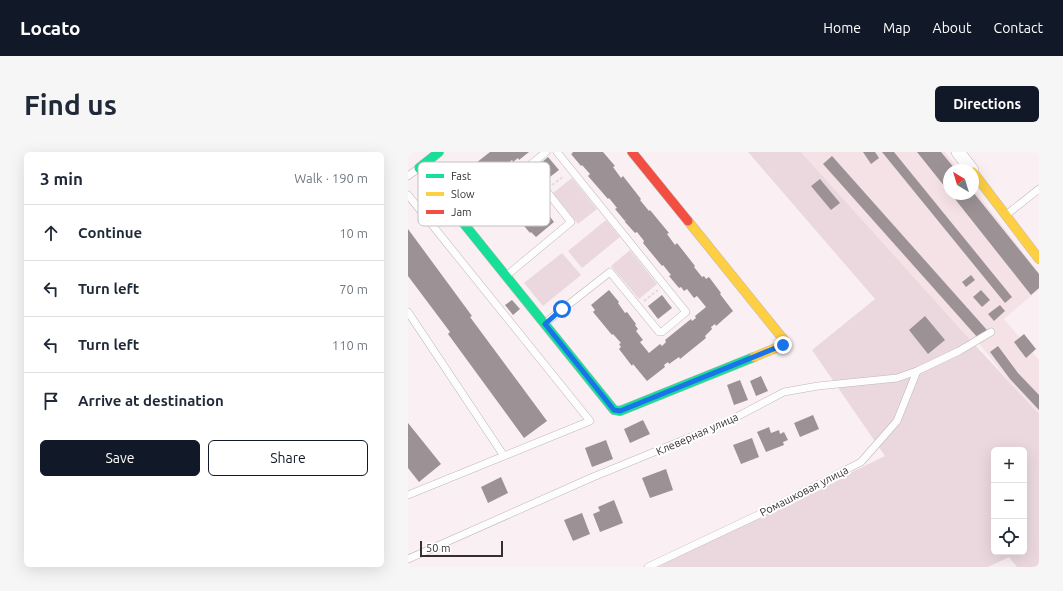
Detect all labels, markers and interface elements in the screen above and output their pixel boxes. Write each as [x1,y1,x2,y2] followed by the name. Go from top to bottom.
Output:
[20,17,81,39] text: Locato
[823,20,861,36] text: Home
[883,20,911,36] text: Map
[933,20,972,36] text: About
[994,20,1043,36] text: Contact
[935,86,1039,122] button: Directions
[24,89,117,120] text: Find us
[418,162,550,226] legend
[943,164,979,200] north arrow
[40,169,83,188] text: 3 min
[451,170,472,182] text: Fast
[294,171,368,185] text: Walk · 190 m
[451,188,475,200] text: Slow
[451,206,472,218] text: Jam
[40,222,62,244] icon: ahead
[78,224,142,241] text: Continue
[339,226,368,240] text: 10 m
[40,278,62,300] icon: left
[78,280,139,297] text: Turn left
[339,282,368,296] text: 70 m
[553,300,571,318] route start
[40,334,62,356] icon: left
[78,336,139,353] text: Turn left
[774,336,792,354] route end
[332,338,368,352] text: 110 m
[40,390,62,412] icon: arrive
[78,392,224,409] text: Arrive at destination
[654,410,740,458] street label: Клеверная улица
[40,440,200,476] button: Save
[208,440,368,476] button: Share
[991,447,1027,555] map controls
[991,447,1027,483] button: +
[758,463,850,519] street label: Ромашковая улица
[991,483,1027,519] button: −
[991,519,1027,555] button: locate
[420,539,503,558] scale bar
[426,542,450,554] text: 50 m

